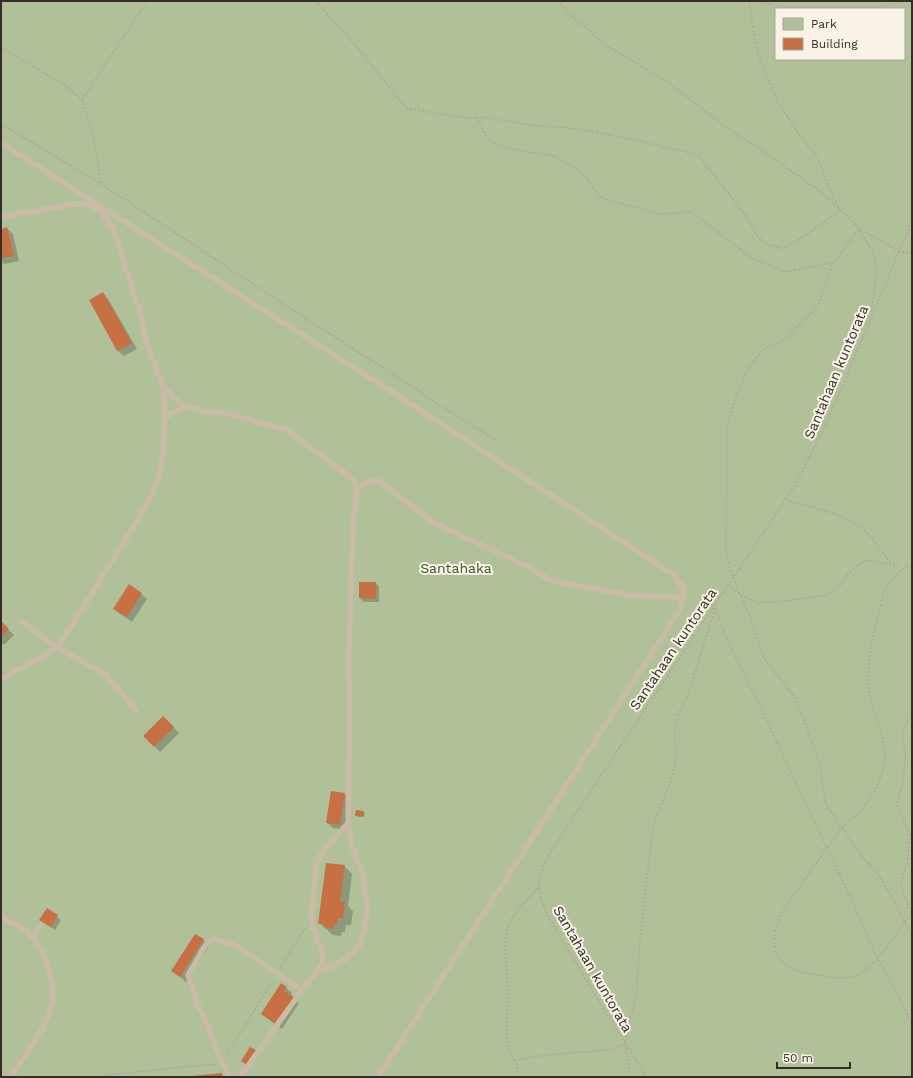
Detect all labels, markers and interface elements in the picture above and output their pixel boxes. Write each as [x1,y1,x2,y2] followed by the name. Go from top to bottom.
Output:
[775,8,905,60] legend
[811,17,837,31] text: Park
[811,37,858,51] text: Building
[801,303,871,441] street label: Santahaan kuntorata
[420,560,492,576] park label: Santahaka
[626,585,720,713] street label: Santahaan kuntorata
[550,903,636,1035] street label: Santahaan kuntorata
[777,1044,850,1070] scale bar
[783,1051,813,1065] text: 50 m

